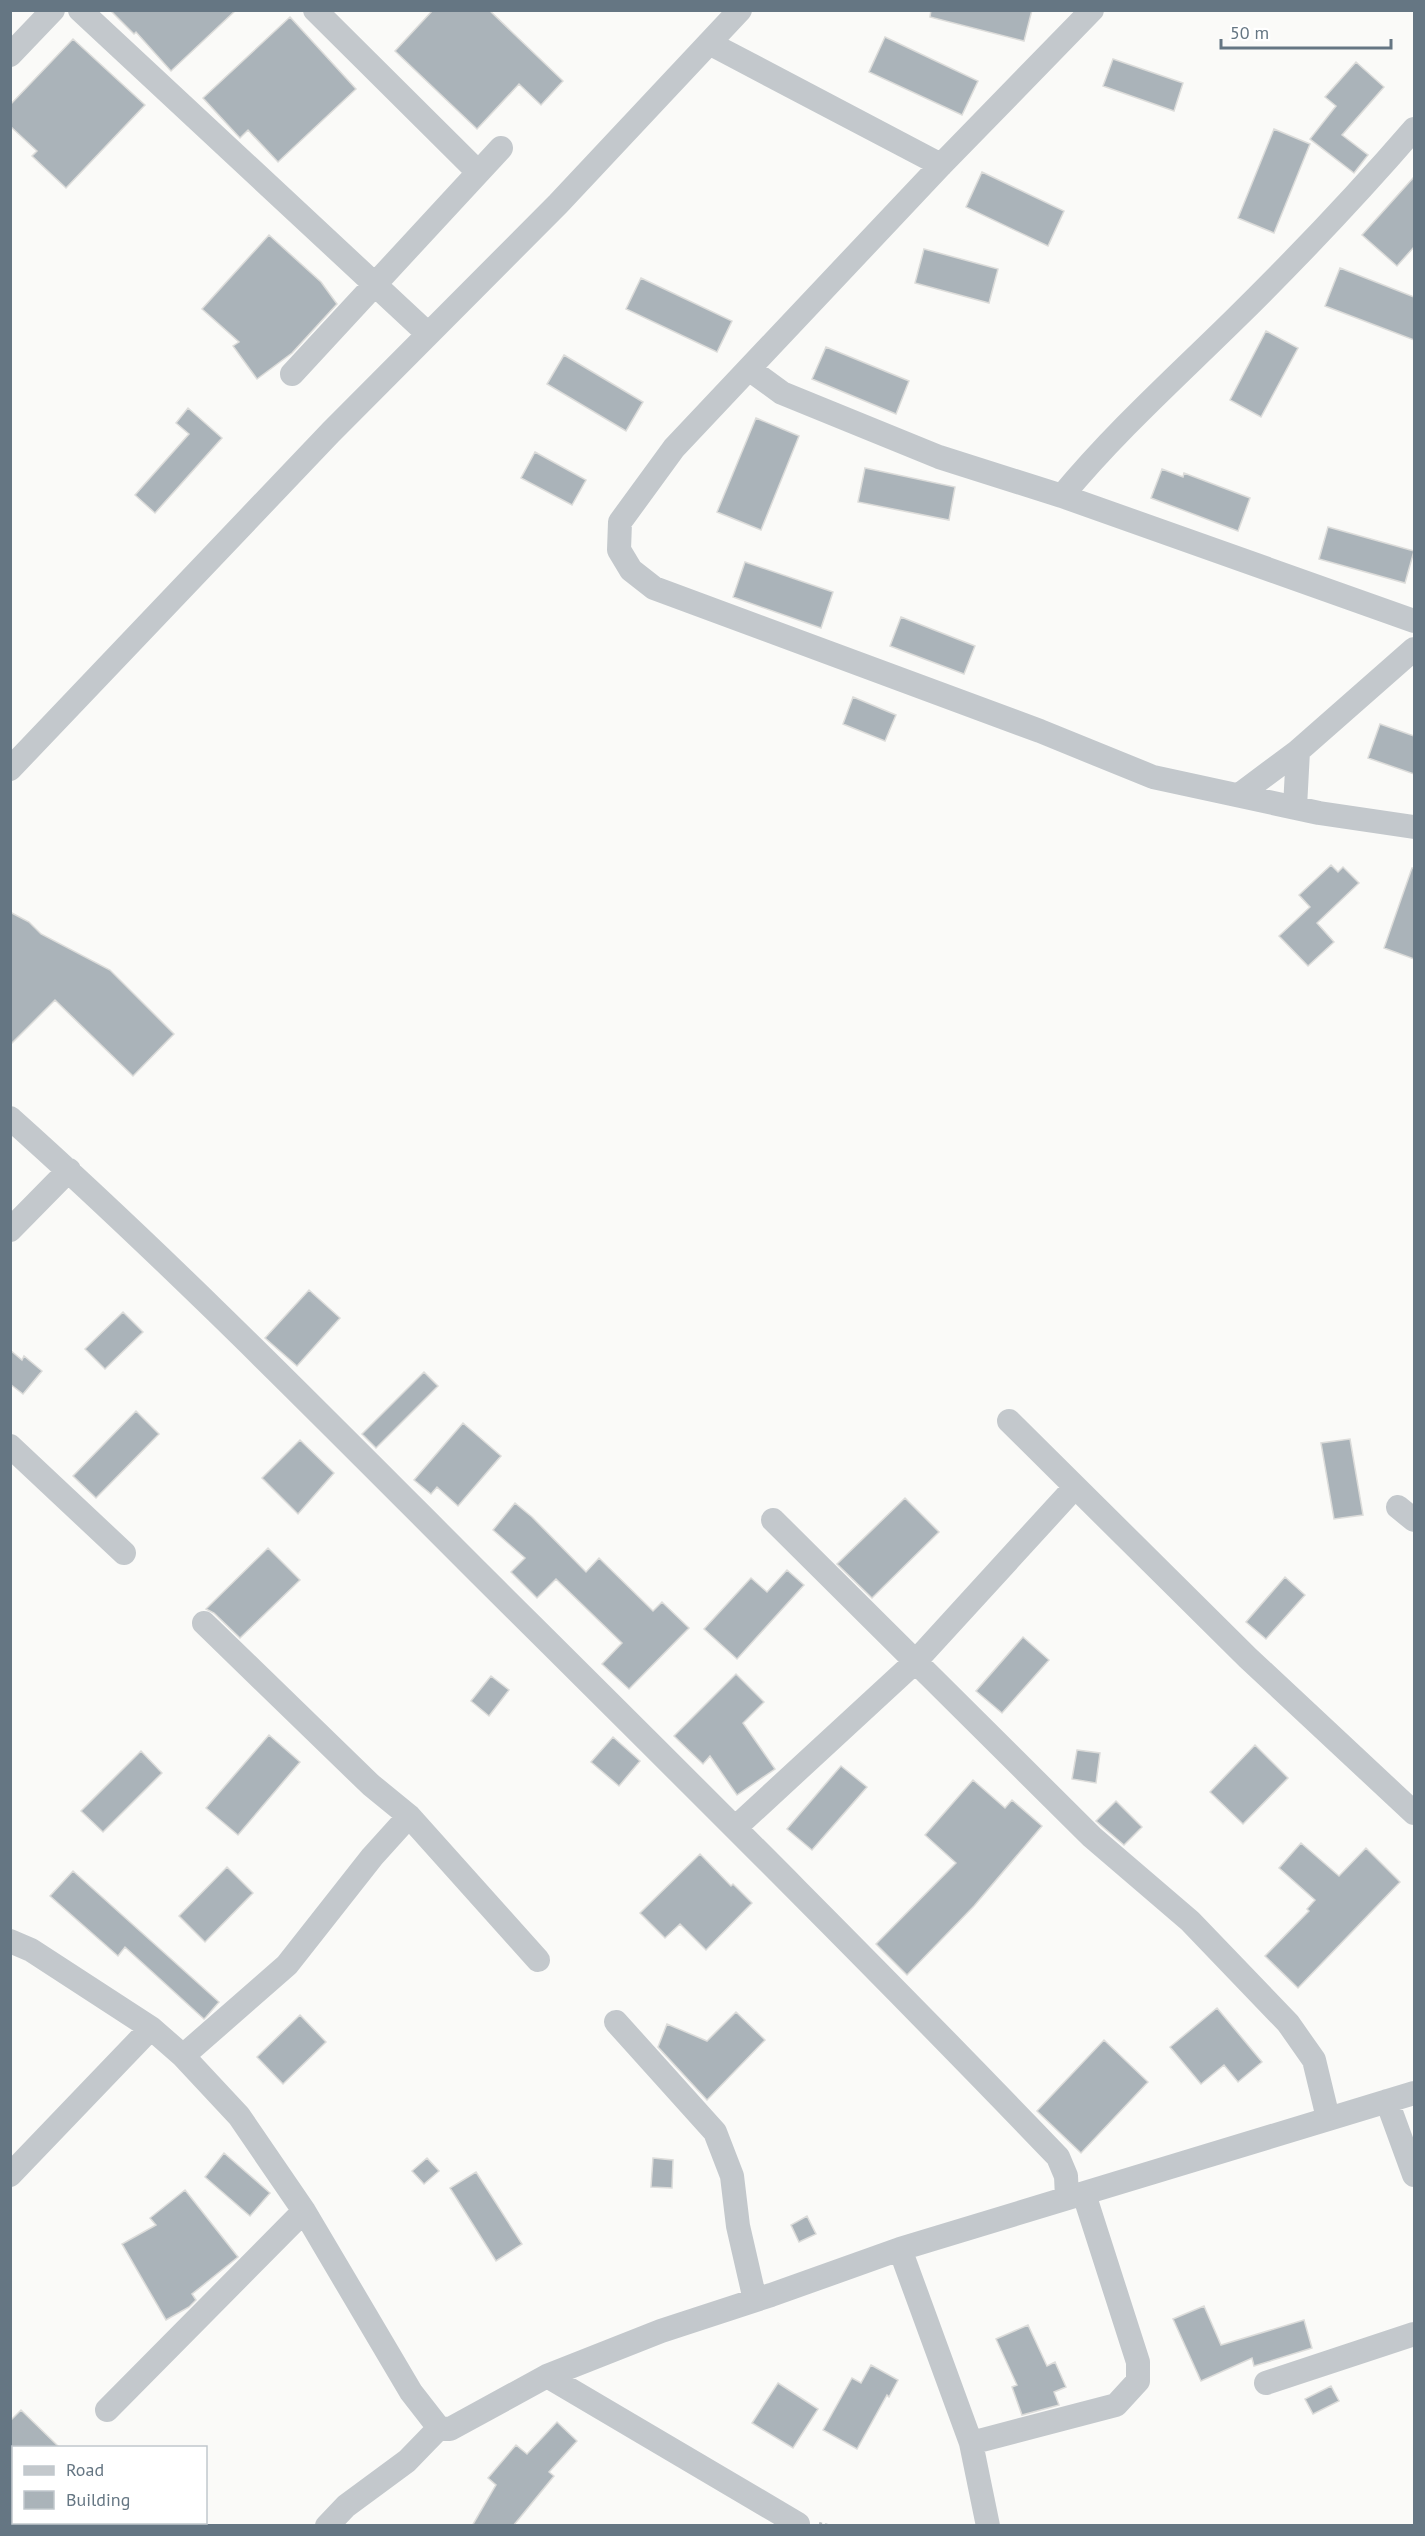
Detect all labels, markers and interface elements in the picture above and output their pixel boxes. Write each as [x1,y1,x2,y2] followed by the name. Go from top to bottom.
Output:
[1221,12,1390,50] scale bar
[1230,21,1269,44] text: 50 m
[12,2446,207,2524] legend
[66,2458,104,2481] text: Road
[66,2488,130,2511] text: Building

